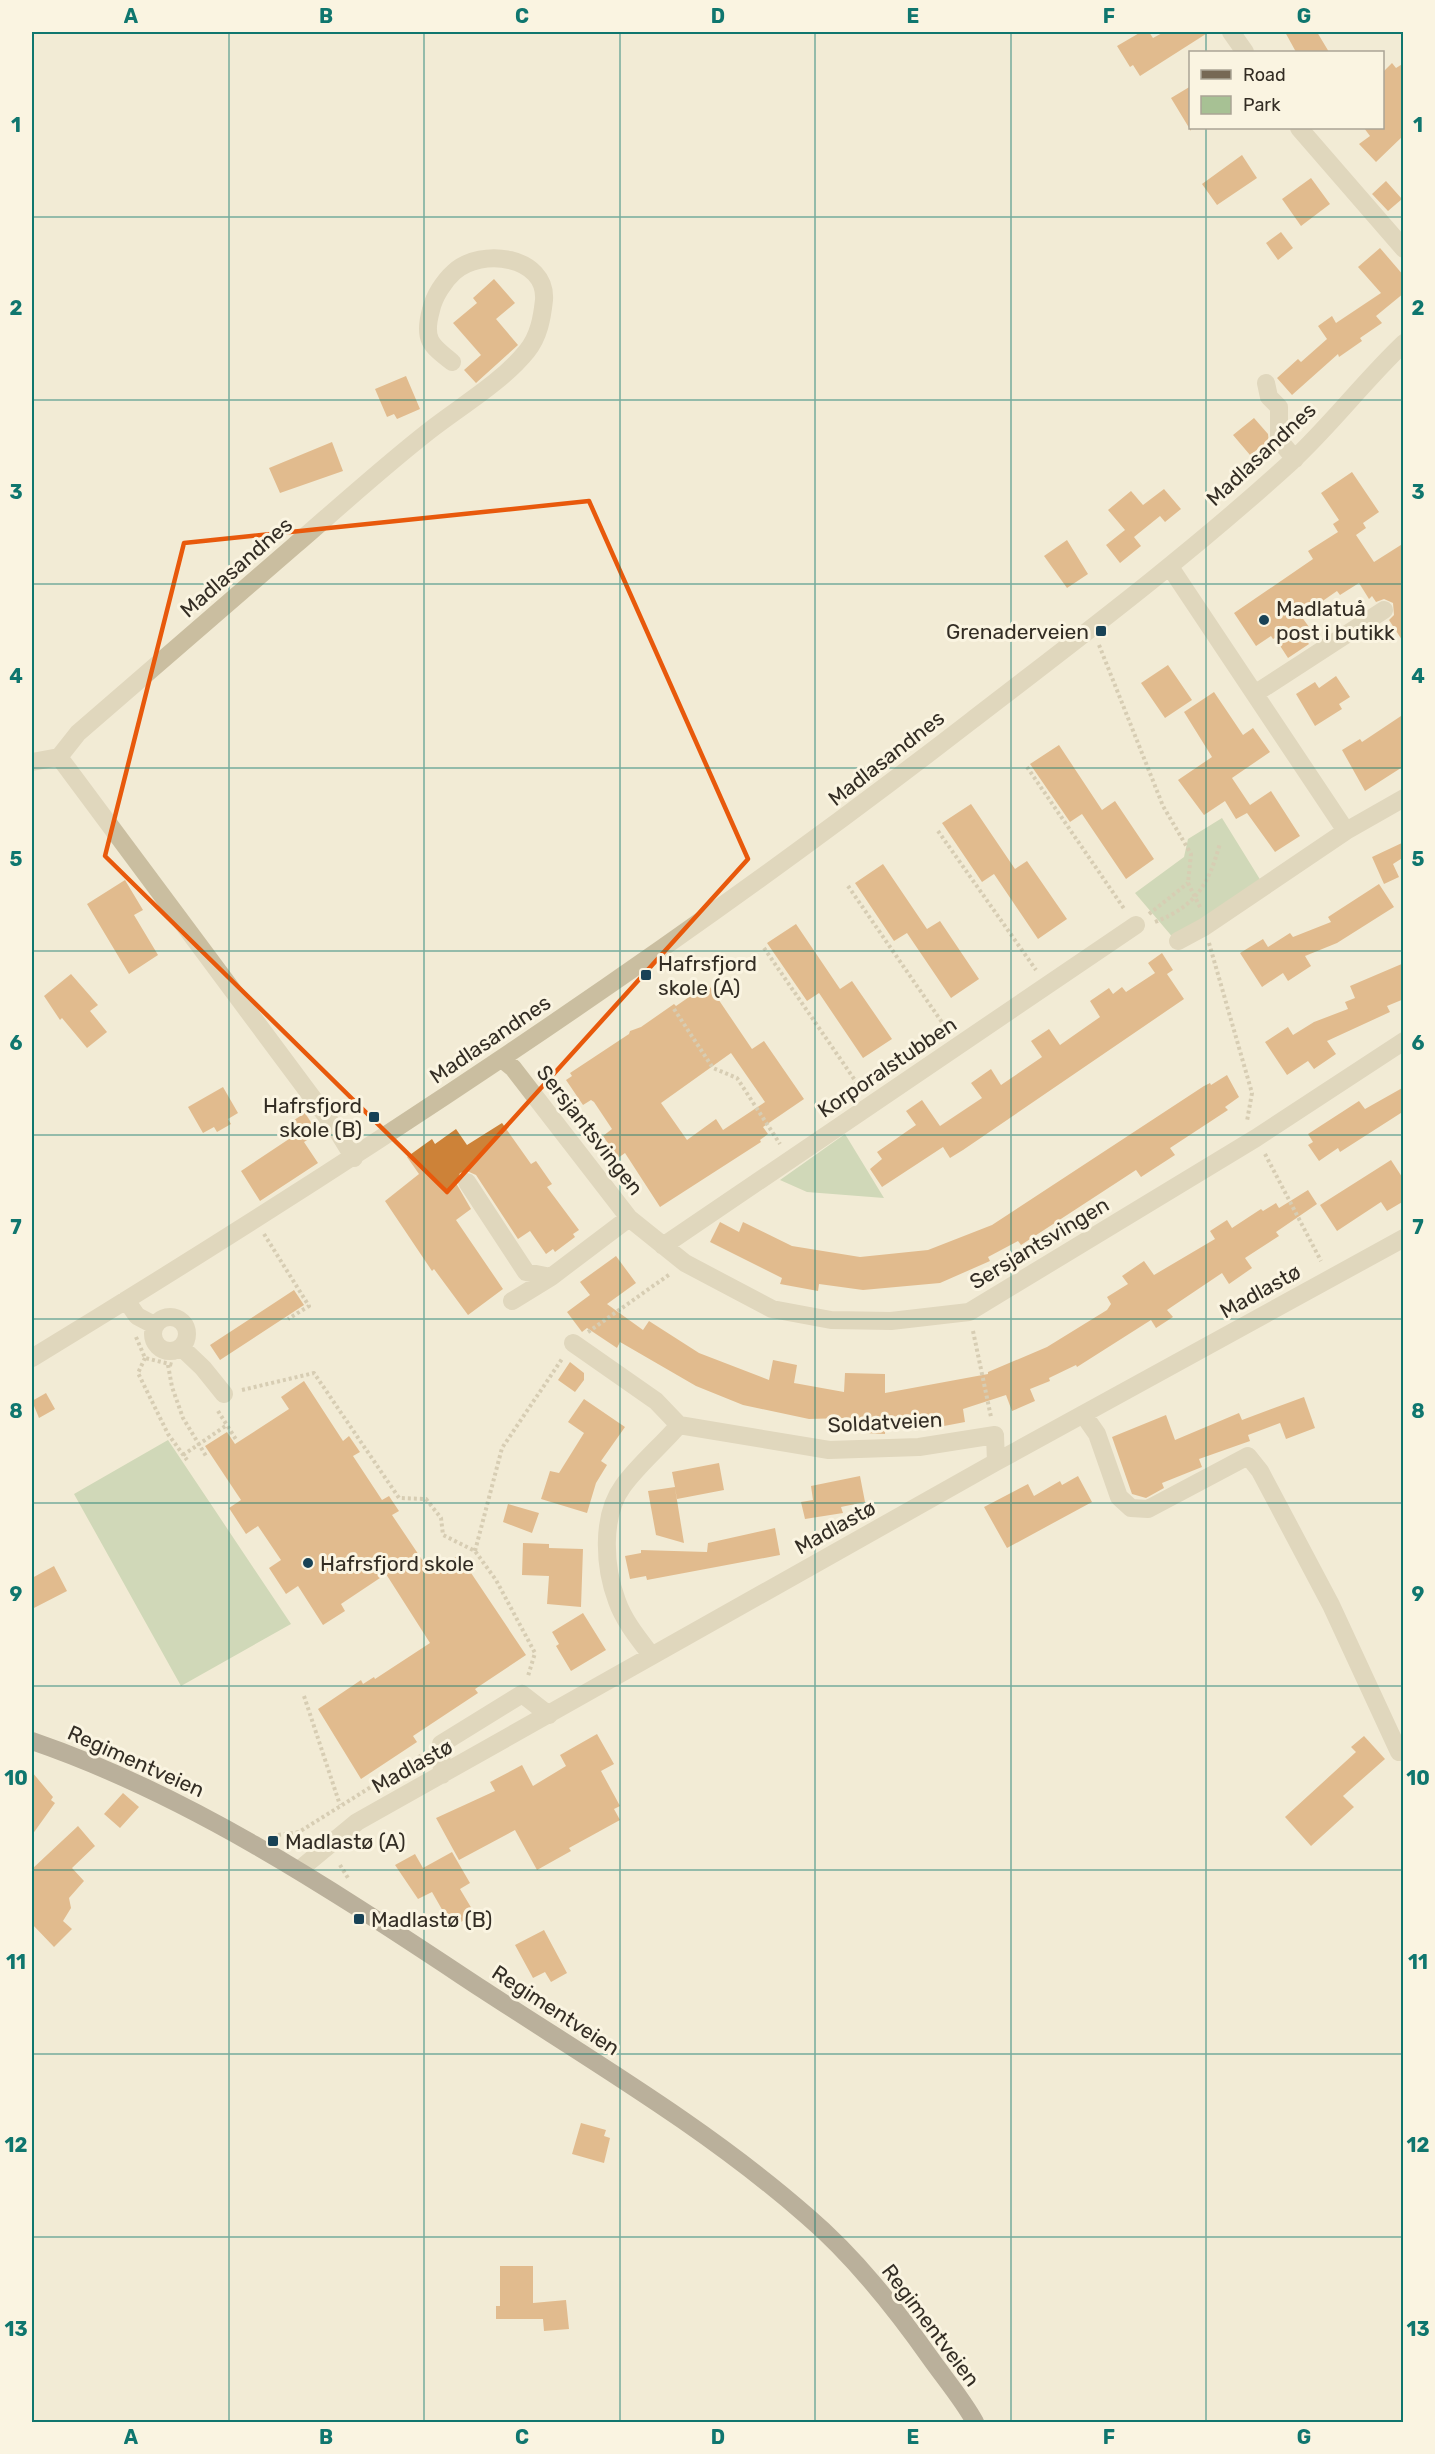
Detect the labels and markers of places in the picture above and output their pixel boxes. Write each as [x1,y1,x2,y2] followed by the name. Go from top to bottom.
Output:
[1276,596,1395,645] place label: Madlatuå post i butikk
[1257,613,1271,627] marker: Madlatuå post i butikk
[946,619,1089,644] place label: Grenaderveien
[1094,624,1108,638] marker: Grenaderveien
[658,951,757,1000] place label: Hafrsfjord skole (A)
[639,968,653,982] marker: Hafrsfjord skole (A)
[263,1093,362,1142] place label: Hafrsfjord skole (B)
[367,1110,381,1124] marker: Hafrsfjord skole (B)
[320,1551,474,1576] place label: Hafrsfjord skole
[301,1556,315,1570] marker: Hafrsfjord skole
[285,1829,406,1854] place label: Madlastø (A)
[266,1834,280,1848] marker: Madlastø (A)
[371,1907,492,1932] place label: Madlastø (B)
[352,1912,366,1926] marker: Madlastø (B)

